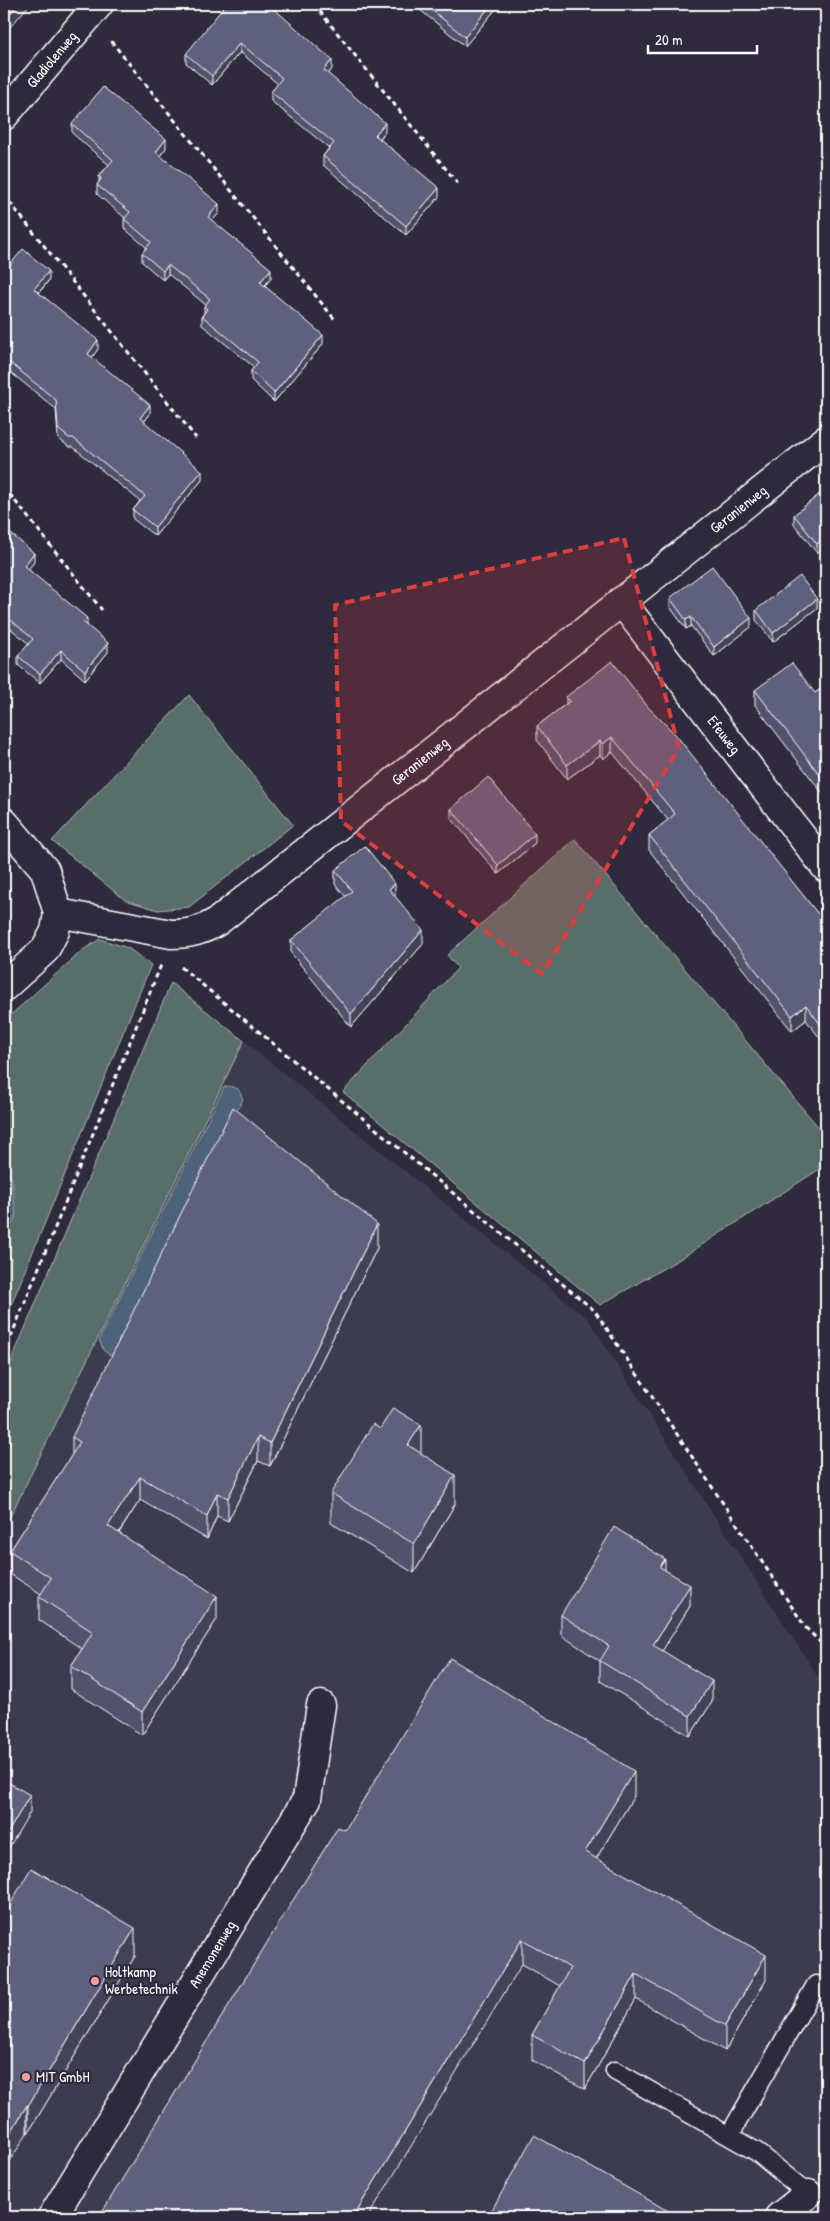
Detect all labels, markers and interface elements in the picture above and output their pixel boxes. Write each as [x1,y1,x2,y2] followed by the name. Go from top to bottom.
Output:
[648,22,756,54] scale bar
[21,26,82,92] street label: Gladiolenweg
[655,29,682,50] text: 20 m
[705,480,771,538] street label: Geranienweg
[703,711,746,759] street label: Efeuweg
[387,731,453,790] street label: Geranienweg
[183,1916,241,1992] street label: Anemonenweg
[105,1961,178,1999] place label: Holtkamp Werbetechnik
[89,1975,101,1987] marker: Holtkamp Werbetechnik
[36,2066,90,2087] place label: MIT GmbH
[20,2071,32,2083] marker: MIT GmbH

